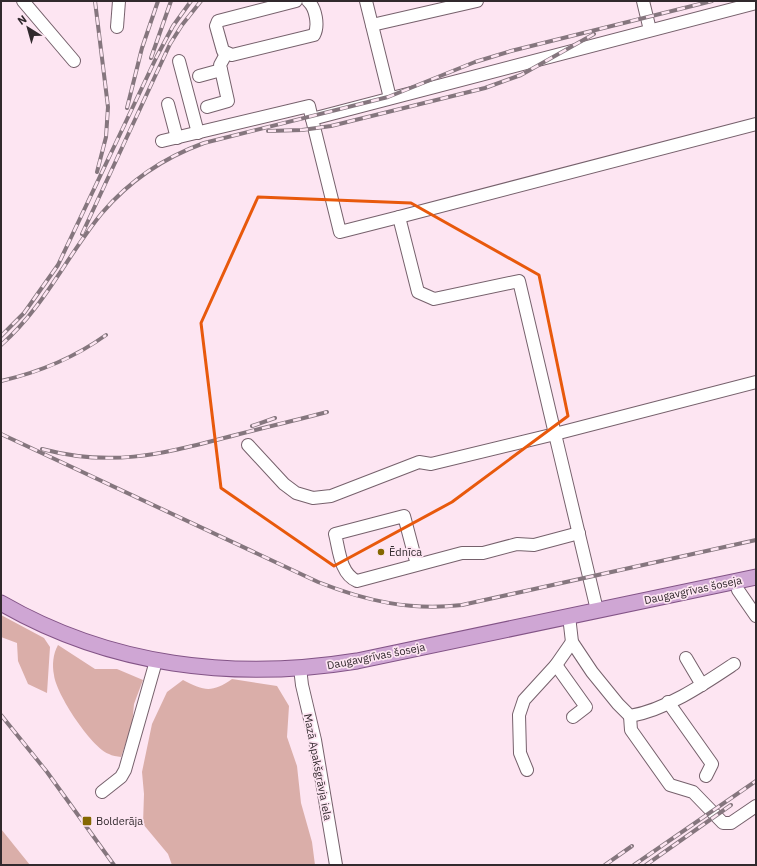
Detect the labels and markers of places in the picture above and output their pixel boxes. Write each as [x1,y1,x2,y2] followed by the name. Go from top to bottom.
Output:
[389,545,422,559] place label: Ēdnīca
[376,547,386,557] marker: Ēdnīca
[96,814,143,828] place label: Bolderāja
[81,815,93,827] marker: Bolderāja

